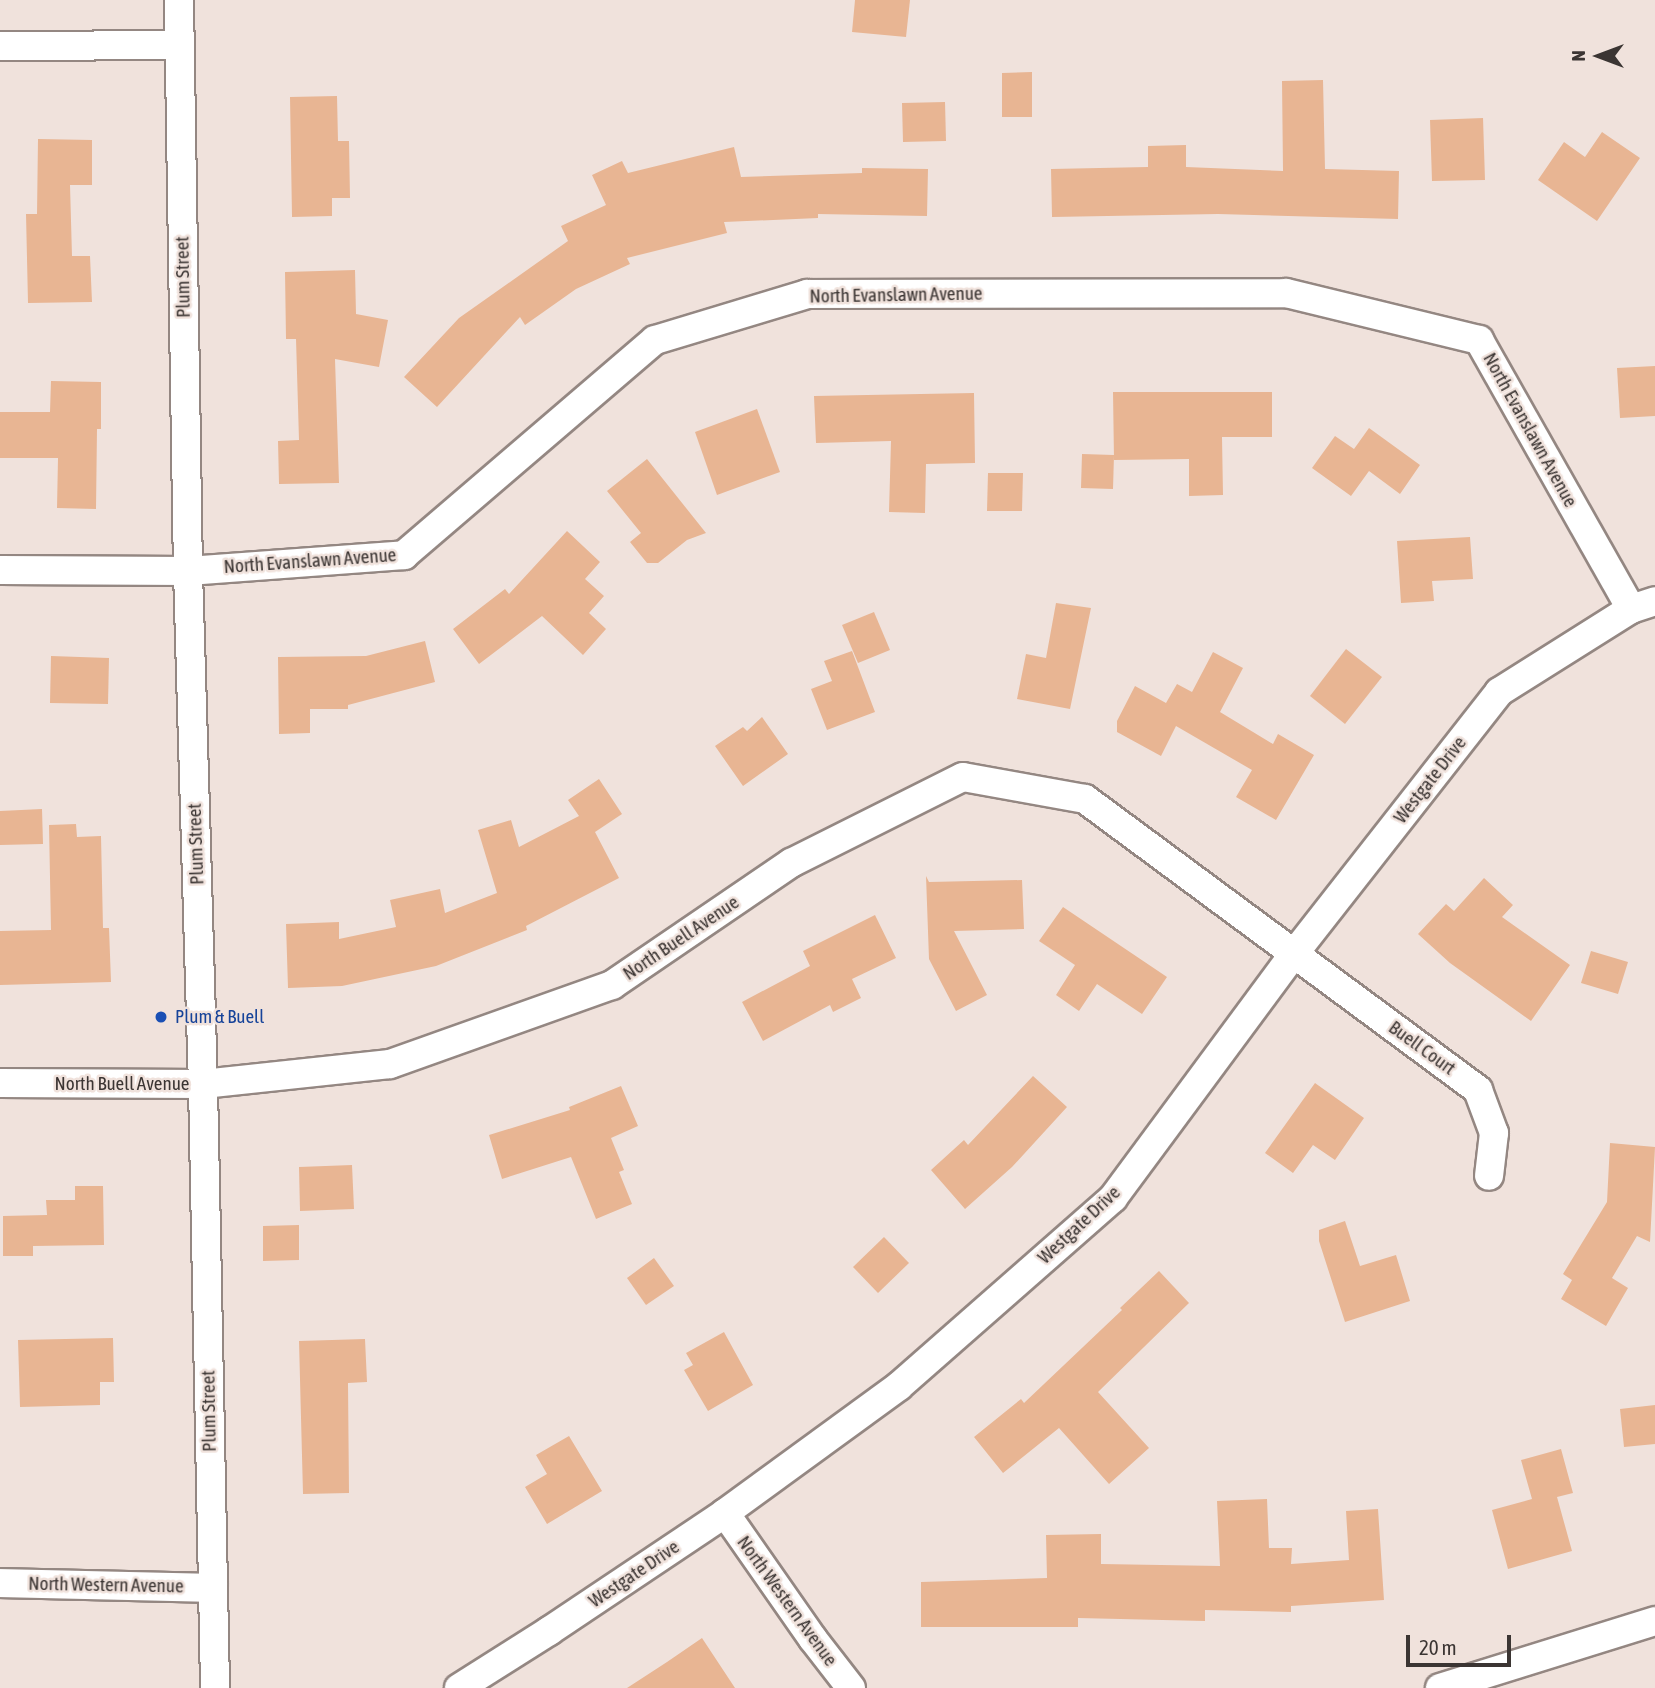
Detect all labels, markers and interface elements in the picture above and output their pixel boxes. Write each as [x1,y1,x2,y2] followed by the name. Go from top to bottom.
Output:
[1564,21,1634,91] north arrow
[1567,50,1589,62] text: N
[171,236,195,318] street label: Plum Street
[809,282,983,308] street label: North Evanslawn Avenue
[1478,349,1582,511] street label: North Evanslawn Avenue
[223,544,397,578] street label: North Evanslawn Avenue
[1389,732,1471,828] street label: Westgate Drive
[183,803,209,885] street label: Plum Street
[619,891,743,985] street label: North Buell Avenue
[175,1006,264,1028] place label: Plum & Buell
[153,1009,169,1025] marker: Plum & Buell
[1384,1016,1460,1080] street label: Buell Court
[55,1073,189,1095] street label: North Buell Avenue
[1033,1181,1125,1269] street label: Westgate Drive
[197,1370,221,1452] street label: Plum Street
[732,1531,842,1671] street label: North Western Avenue
[585,1535,683,1613] street label: Westgate Drive
[28,1572,184,1598] street label: North Western Avenue
[1410,1622,1515,1666] scale bar
[1419,1635,1457,1659] text: 20 m

